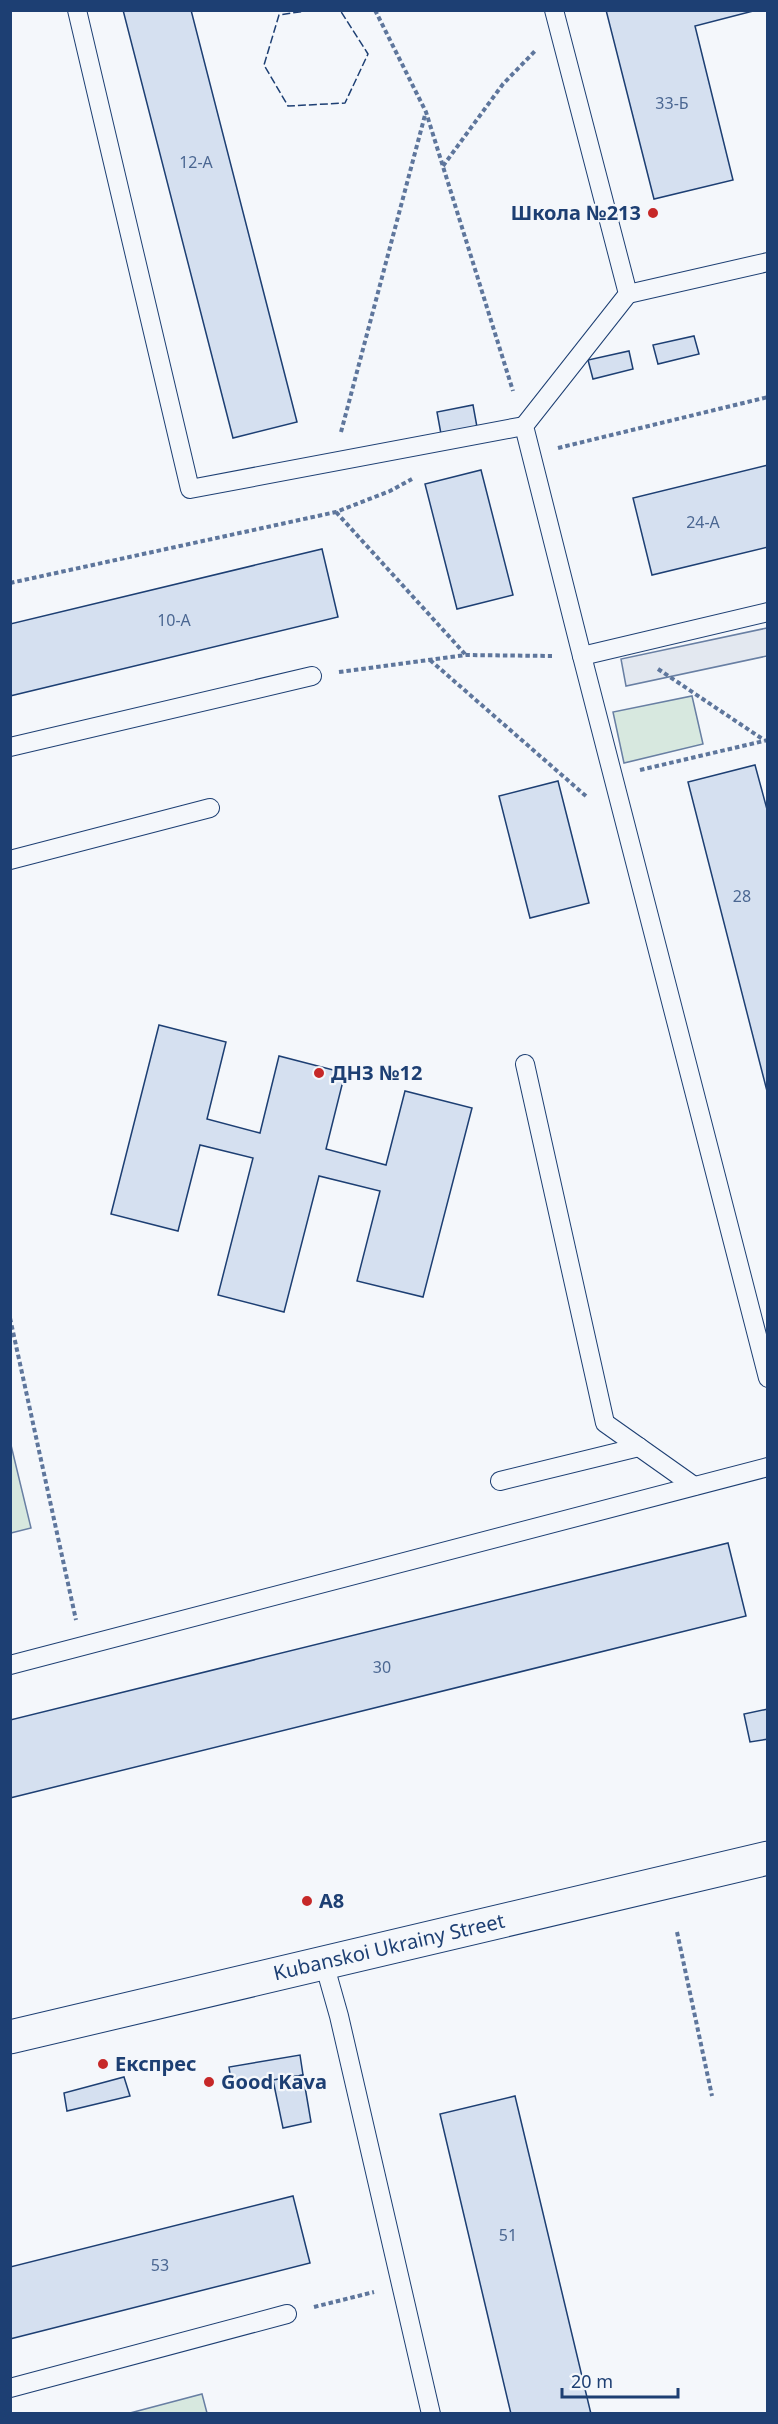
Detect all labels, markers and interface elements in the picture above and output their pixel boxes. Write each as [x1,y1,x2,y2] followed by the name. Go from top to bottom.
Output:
[655,92,689,114] house number: 33-Б
[179,151,214,173] house number: 12-А
[511,199,641,226] place label: Школа №213
[646,206,660,220] marker: Школа №213
[686,511,721,533] house number: 24-А
[157,609,192,631] house number: 10-А
[733,885,751,907] house number: 28
[331,1059,422,1086] place label: ДНЗ №12
[312,1066,326,1080] marker: ДНЗ №12
[373,1656,391,1678] house number: 30
[319,1887,344,1914] place label: А8
[300,1894,314,1908] marker: А8
[271,1907,507,1986] street label: Kubanskoi Ukrainy Street
[115,2050,196,2077] place label: Експрес
[96,2057,110,2071] marker: Експрес
[221,2068,327,2095] place label: Good Kava
[202,2075,216,2089] marker: Good Kava
[499,2224,517,2246] house number: 51
[151,2254,169,2276] house number: 53
[562,2361,678,2399] scale bar
[571,2369,613,2393] text: 20 m

